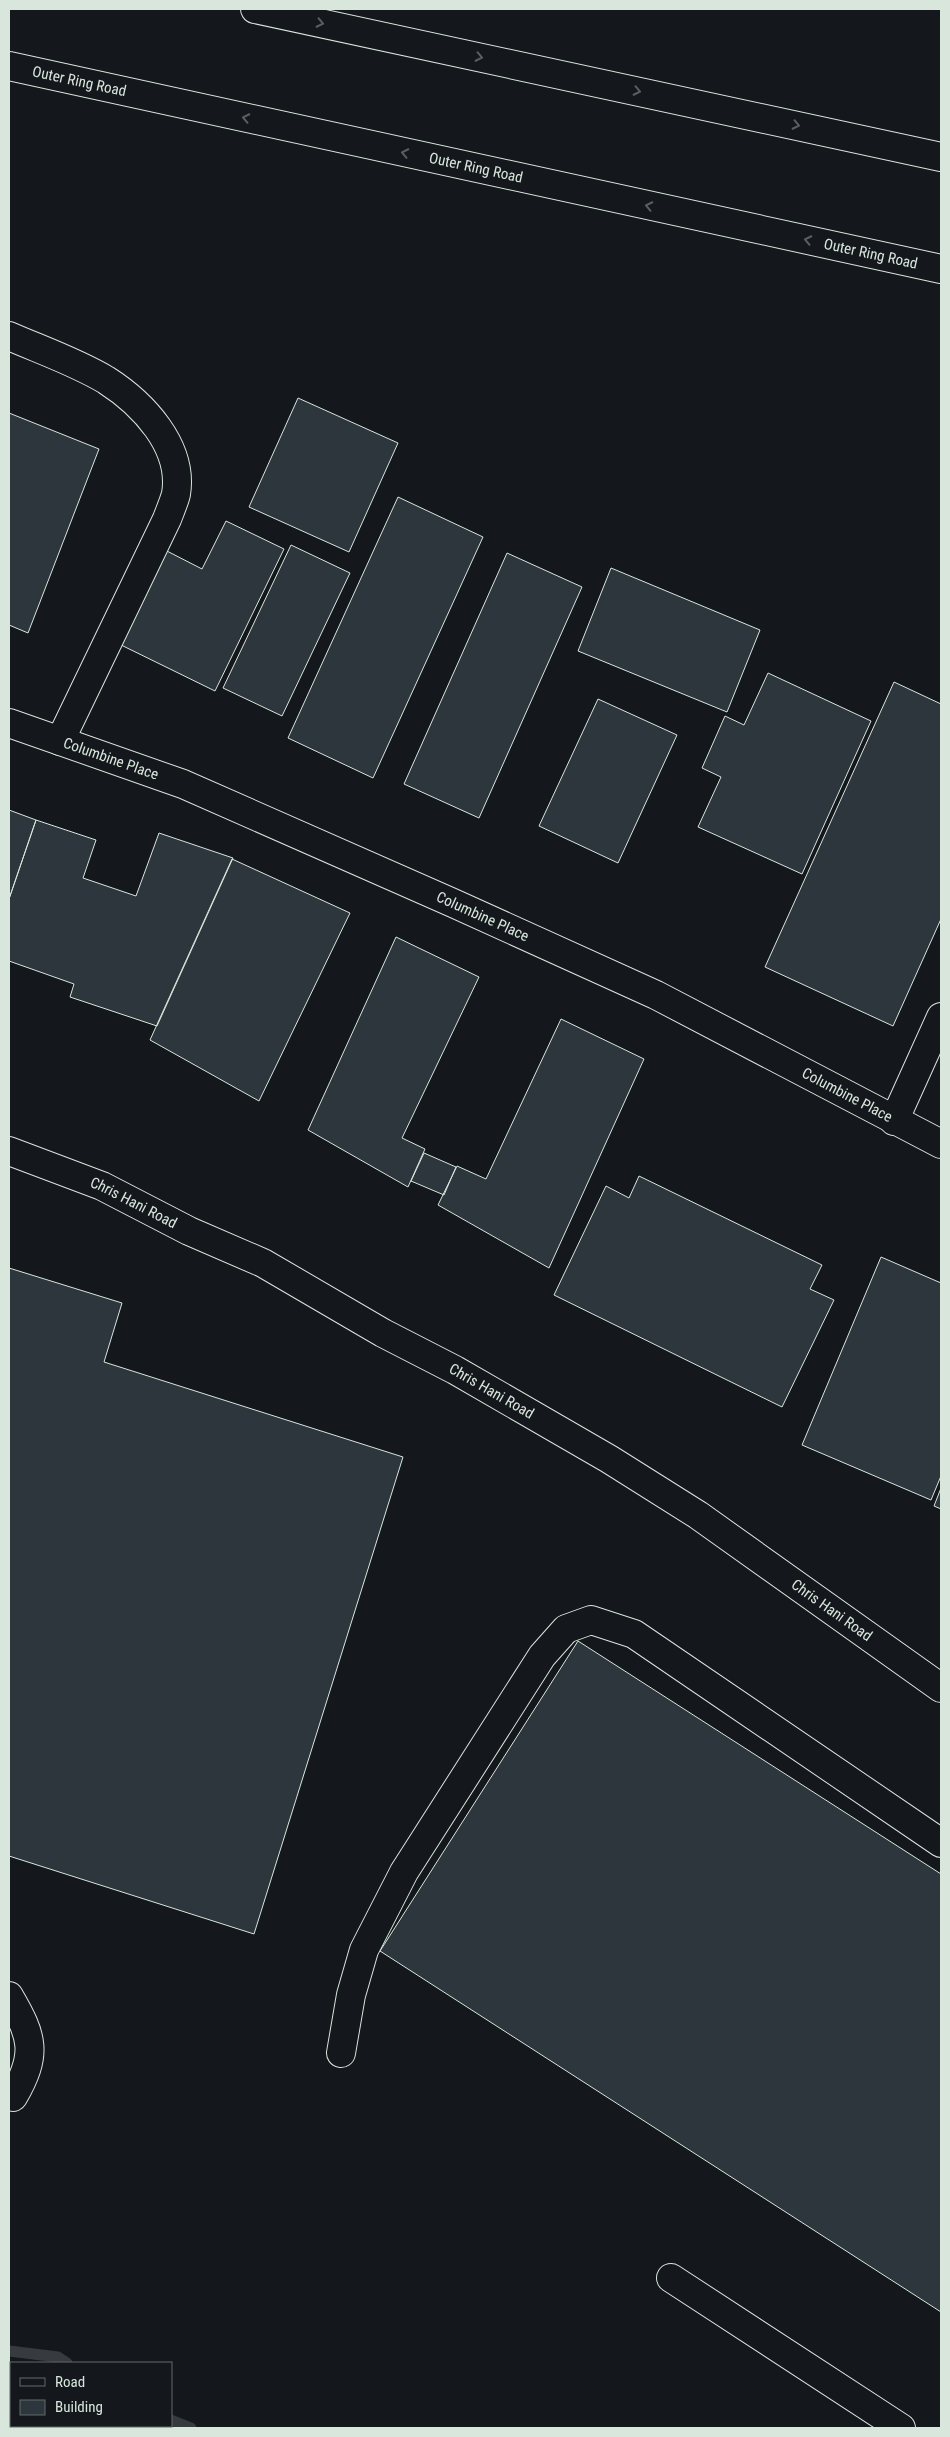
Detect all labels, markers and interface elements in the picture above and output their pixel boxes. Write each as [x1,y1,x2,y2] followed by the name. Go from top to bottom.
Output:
[315,17,324,28] one-way arrow
[474,51,483,62] one-way arrow
[31,62,128,100] street label: Outer Ring Road
[633,85,642,96] one-way arrow
[242,113,251,124] one-way arrow
[792,119,801,130] one-way arrow
[401,148,409,159] one-way arrow
[427,149,525,187] street label: Outer Ring Road
[645,201,654,212] one-way arrow
[822,235,919,273] street label: Outer Ring Road
[804,236,813,246] one-way arrow
[61,734,161,784] street label: Columbine Place
[434,888,532,945] street label: Columbine Place
[799,1064,895,1126] street label: Columbine Place
[88,1173,180,1232] street label: Chris Hani Road
[446,1360,537,1423] street label: Chris Hani Road
[788,1575,876,1645] street label: Chris Hani Road
[10,2362,172,2427] legend
[55,2373,85,2391] text: Road
[55,2398,103,2416] text: Building

